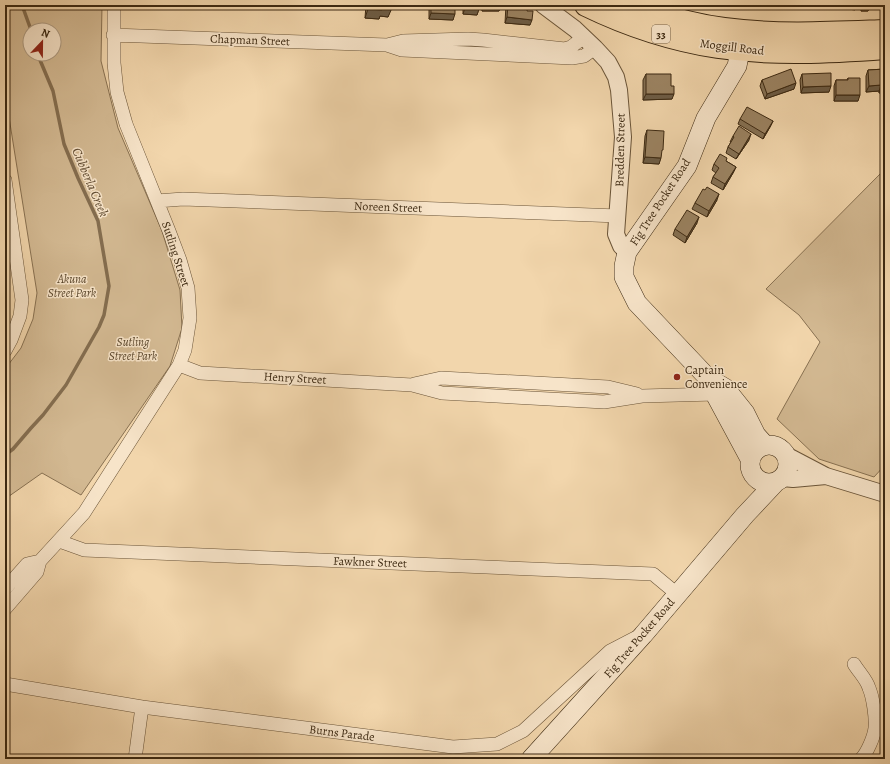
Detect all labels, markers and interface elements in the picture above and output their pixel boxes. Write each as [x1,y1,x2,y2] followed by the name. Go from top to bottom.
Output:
[22,22,62,62] north arrow
[39,25,52,42] text: N
[652,25,670,43] road number: 33
[210,31,290,49] street label: Chapman Street
[699,35,766,59] street label: Moggill Road
[611,113,629,187] street label: Bredden Street
[68,145,113,220] water label: Cubberla Creek
[626,155,695,249] street label: Fig Tree Pocket Road
[354,198,422,216] street label: Noreen Street
[158,219,194,289] street label: Sutling Street
[48,271,97,301] park label: Akuna Street Park
[109,334,158,364] park label: Sutling Street Park
[685,362,747,392] place label: Captain Convenience
[263,368,327,388] street label: Henry Street
[672,372,682,382] marker: Captain Convenience
[333,553,407,571] street label: Fawkner Street
[600,594,679,681] street label: Fig Tree Pocket Road
[308,721,376,745] street label: Burns Parade

